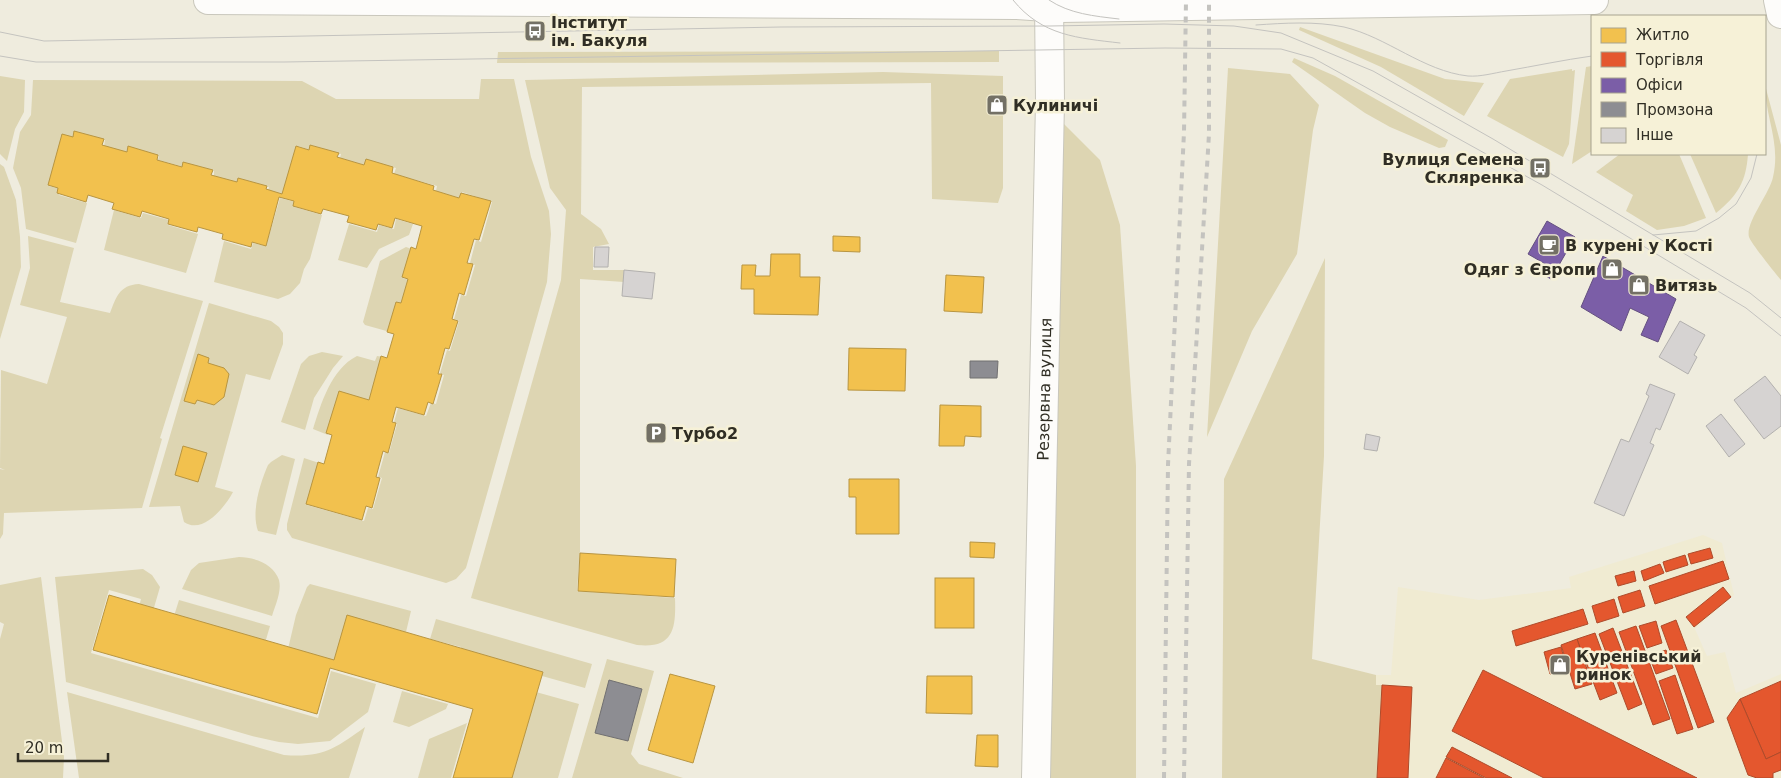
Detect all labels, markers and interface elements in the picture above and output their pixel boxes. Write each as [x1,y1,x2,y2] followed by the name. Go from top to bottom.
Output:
[551,13,647,50] place label: Інститут ім. Бакуля
[1591,15,1766,155] legend
[523,19,547,43] bus stop icon: Інститут ім. Бакуля
[1636,26,1689,44] text: Житло
[1635,51,1703,69] text: Торгівля
[1636,76,1683,94] text: Офіси
[985,93,1009,117] shop icon: Кулиничі
[1013,96,1098,115] place label: Кулиничі
[1636,101,1713,119] text: Промзона
[1636,126,1673,144] text: Інше
[1382,150,1524,187] place label: Вулиця Семена Скляренка
[1528,156,1552,180] bus stop icon: Вулиця Семена Скляренка
[1537,233,1561,257] cafe icon: В курені у Кості
[1565,236,1713,255] place label: В курені у Кості
[1600,257,1624,281] shop icon: Одяг з Європи
[1464,260,1596,279] place label: Одяг з Європи
[1627,273,1651,297] shop icon: Витязь
[1655,276,1717,295] place label: Витязь
[1033,317,1055,461] street label: Резервна вулиця
[644,421,668,445] parking icon: Турбо2
[672,424,738,443] place label: Турбо2
[1576,647,1701,684] place label: Куренівський ринок
[1548,653,1572,677] shop icon: Куренівський ринок
[18,730,108,762] scale bar
[25,739,63,757] text: 20 m

